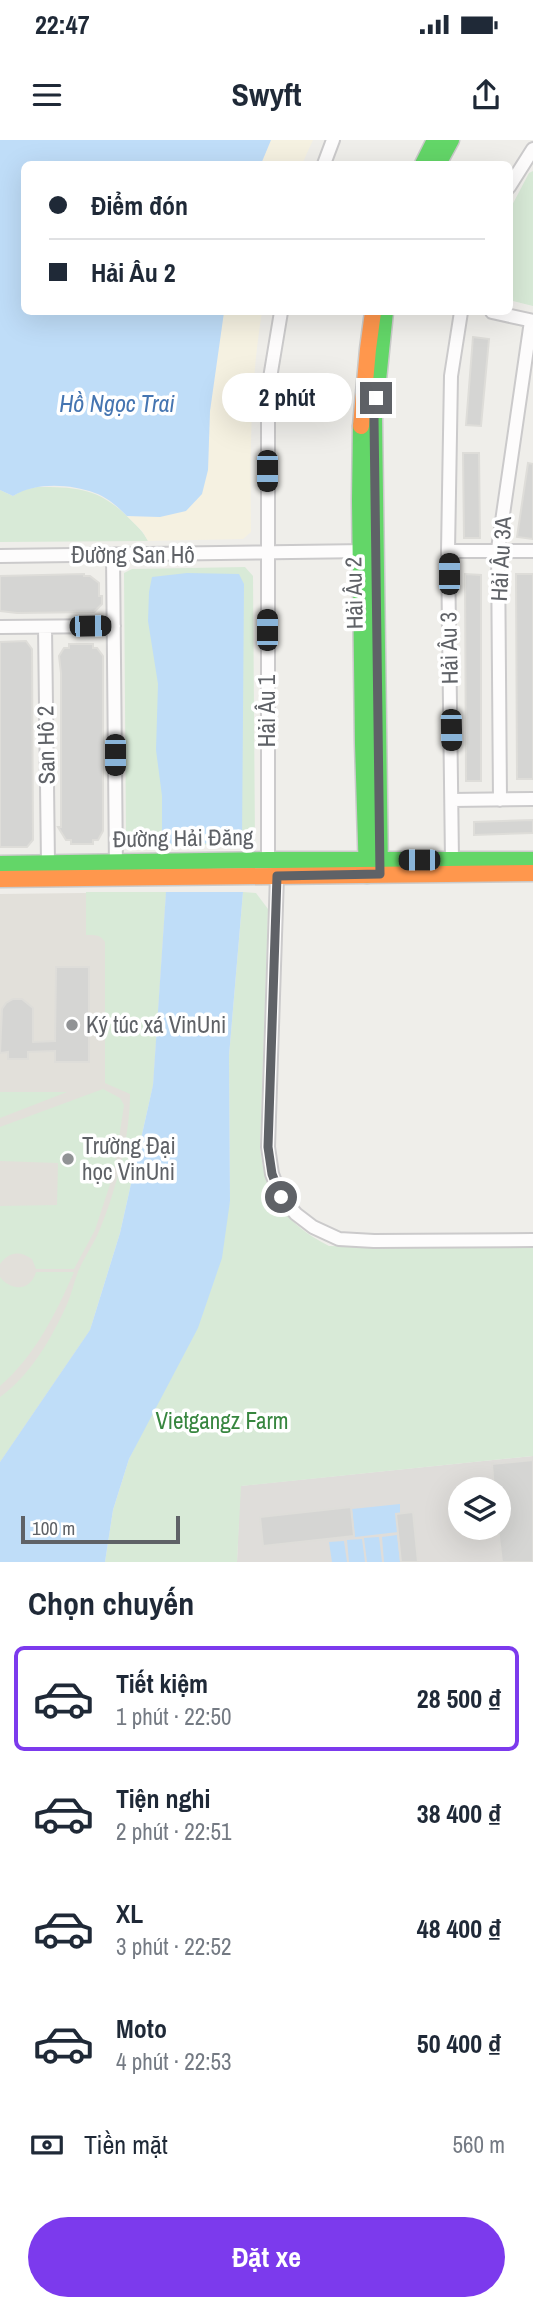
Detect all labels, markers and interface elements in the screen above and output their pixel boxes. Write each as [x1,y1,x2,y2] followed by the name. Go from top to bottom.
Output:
[35,7,90,42] text: 22:47
[232,73,301,116] text: Swyft
[28,76,66,114] icon: menu
[467,76,505,114] icon: share
[91,188,188,223] text: Điểm đón
[91,255,176,290] text: Hải Âu 2
[222,373,352,422] callout: 2 phút
[259,382,315,413] text: 2 phút
[360,382,392,414] route end
[59,387,175,419] water label: Hồ Ngọc Trai
[257,450,278,492] car
[483,515,518,602] street label: Hải Âu 3A
[71,539,195,570] street label: Đường San Hô
[439,553,460,595] car
[337,557,370,629] street label: Hải Âu 2
[257,609,278,651] car
[432,612,465,684] street label: Hải Âu 3
[69,615,112,637] car
[251,674,282,747] street label: Hải Âu 1
[29,705,62,785] street label: San Hô 2
[441,709,462,751] car
[105,734,126,776] car
[112,821,254,854] street label: Đường Hải Đăng
[399,850,441,871] car
[86,1009,226,1040] place label: Ký túc xá VinUni
[64,1017,80,1033] marker: Ký túc xá VinUni
[82,1130,176,1187] place label: Trường Đại học VinUni
[60,1151,76,1167] marker: Trường Đại học VinUni
[265,1181,297,1213] route start
[156,1405,288,1436] park label: Vietgangz Farm
[448,1477,511,1540] map controls
[448,1477,511,1540] button: layers
[21,1513,180,1545] scale bar
[32,1515,75,1541] text: 100 m
[28,1582,194,1625] text: Chọn chuyến
[116,1666,208,1701] text: Tiết kiệm
[32,1667,95,1730] icon: car
[417,1681,501,1716] text: 28 500 ₫
[116,1701,231,1732] text: 1 phút · 22:50
[116,1781,210,1816] text: Tiện nghi
[32,1782,95,1845] icon: car
[417,1796,501,1831] text: 38 400 ₫
[116,1816,231,1847] text: 2 phút · 22:51
[116,1896,143,1931] text: XL
[32,1897,95,1960] icon: car
[417,1911,501,1946] text: 48 400 ₫
[116,1931,231,1962] text: 3 phút · 22:52
[116,2011,167,2046] text: Moto
[32,2012,95,2075] icon: car
[417,2026,501,2061] text: 50 400 ₫
[116,2046,231,2077] text: 4 phút · 22:53
[28,2126,66,2164] icon: cash
[84,2127,168,2162] text: Tiền mặt
[453,2129,505,2160] text: 560 m
[28,2217,505,2297] button: Đặt xe

